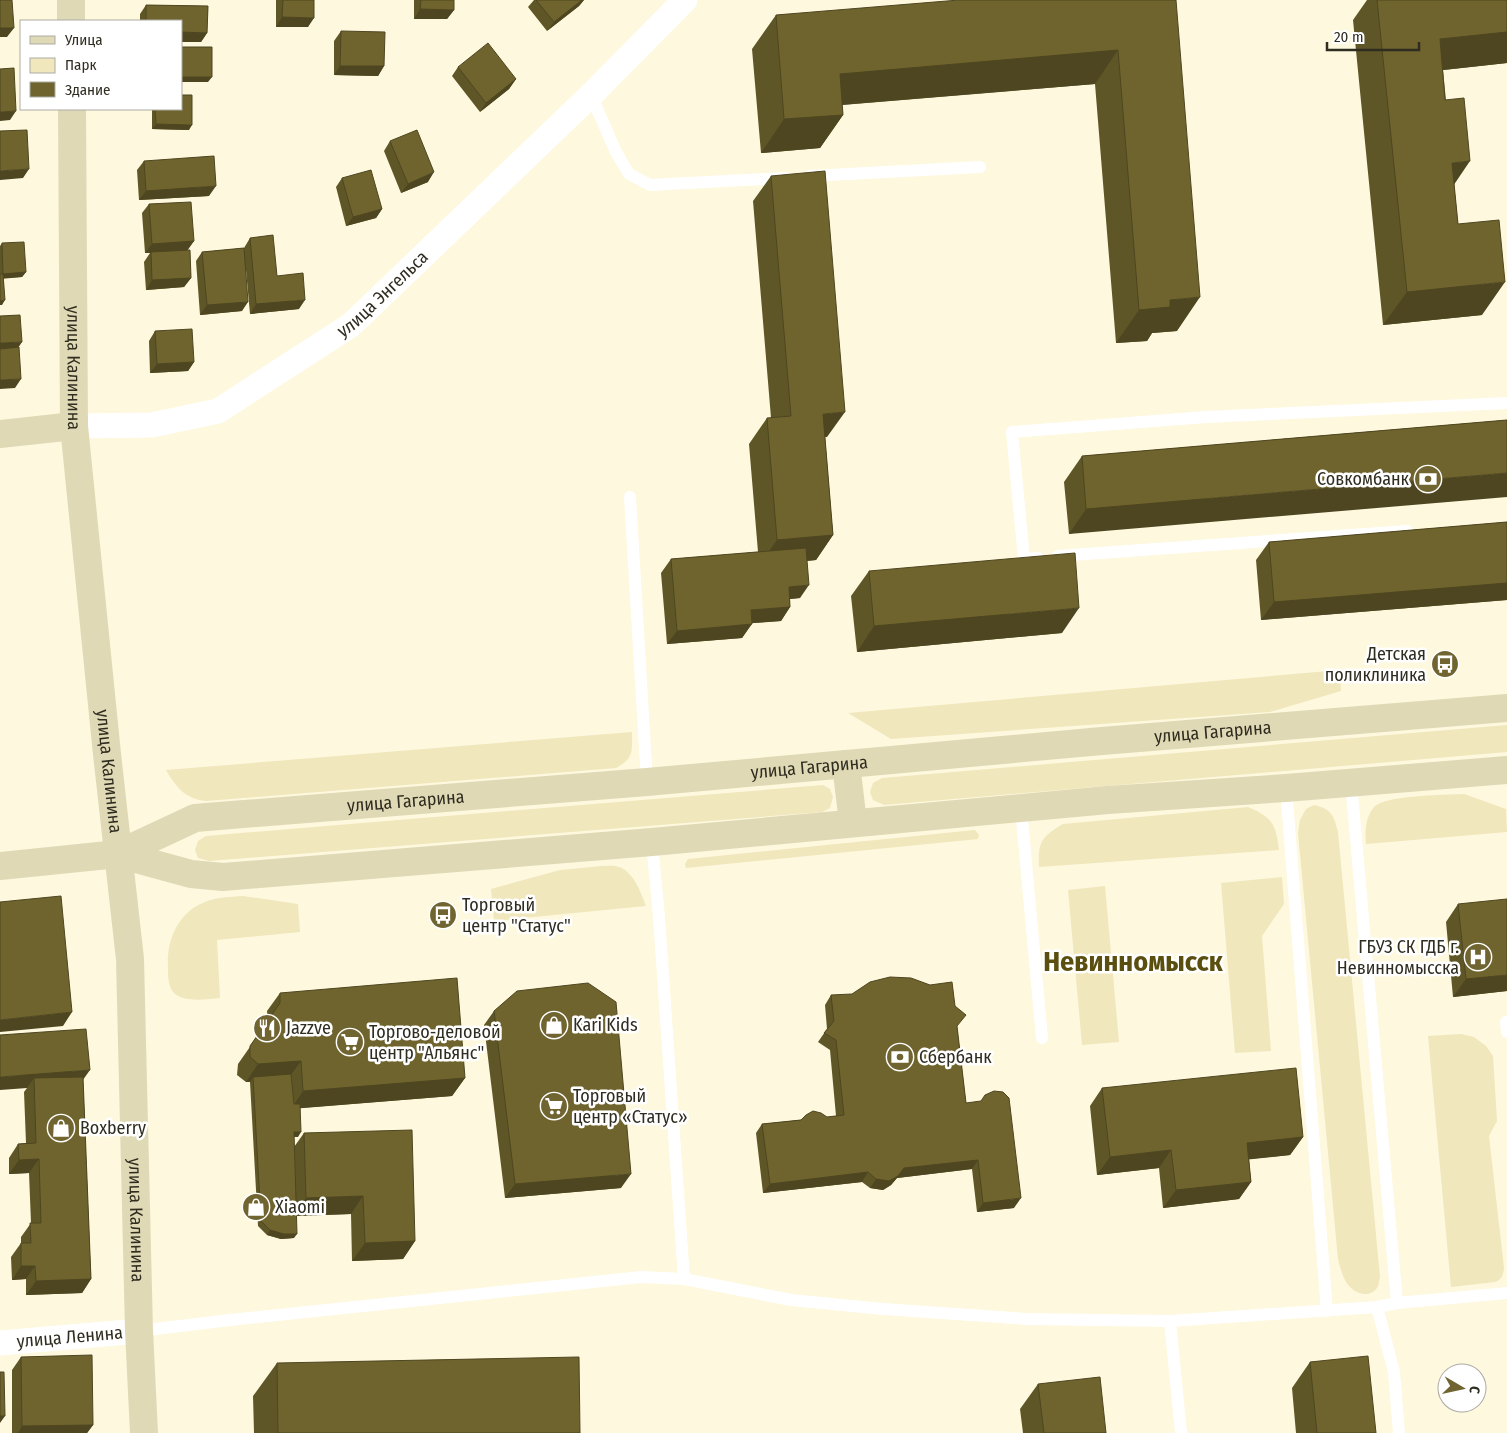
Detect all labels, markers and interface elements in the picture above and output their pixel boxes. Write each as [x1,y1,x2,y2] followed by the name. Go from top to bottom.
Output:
[20,20,182,110] legend
[1327,20,1420,52] scale bar
[1334,28,1364,46] text: 20 m
[64,31,103,49] text: Улица
[65,56,96,74] text: Парк
[65,81,111,99] text: Здание
[333,246,433,342] street label: улица Энгельса
[62,306,85,430] street label: улица Калинина
[1413,464,1443,494] bank icon: Совкомбанк
[1317,468,1410,490] place label: Совкомбанк
[1325,643,1426,686] place label: Детская поликлиника
[1430,649,1460,679] bus stop icon: Детская поликлиника
[92,708,127,834] street label: улица Калинина
[1153,716,1272,748] street label: улица Гагарина
[750,751,869,784] street label: улица Гагарина
[346,786,465,817] street label: улица Гагарина
[462,894,571,937] place label: Торговый центр "Статус"
[428,900,458,930] bus stop icon: Торговый центр "Статус"
[1337,936,1459,979] place label: ГБУЗ СК ГДБ г. Невинномысска
[1463,942,1493,972] hospital icon: ГБУЗ СК ГДБ г. Невинномысска
[1043,945,1224,978] district label: Невинномысск
[539,1010,569,1040] shop icon: Kari Kids
[252,1013,282,1043] restaurant icon: Jazzve
[573,1014,638,1036] place label: Kari Kids
[286,1017,331,1039] place label: Jazzve
[369,1021,501,1064] place label: Торгово-деловой центр "Альянс"
[335,1027,365,1057] supermarket icon: Торгово-деловой центр "Альянс"
[885,1042,915,1072] bank icon: Сбербанк
[919,1046,992,1068] place label: Сбербанк
[573,1085,688,1128] place label: Торговый центр «Статус»
[539,1091,569,1121] supermarket icon: Торговый центр «Статус»
[46,1113,76,1143] shop icon: Boxberry
[80,1117,146,1139] place label: Boxberry
[124,1158,149,1283] street label: улица Калинина
[241,1192,271,1222] shop icon: Xiaomi
[275,1196,325,1218] place label: Xiaomi
[16,1321,124,1353] street label: улица Ленина
[1437,1363,1487,1413] north arrow
[1465,1385,1483,1396] text: С

